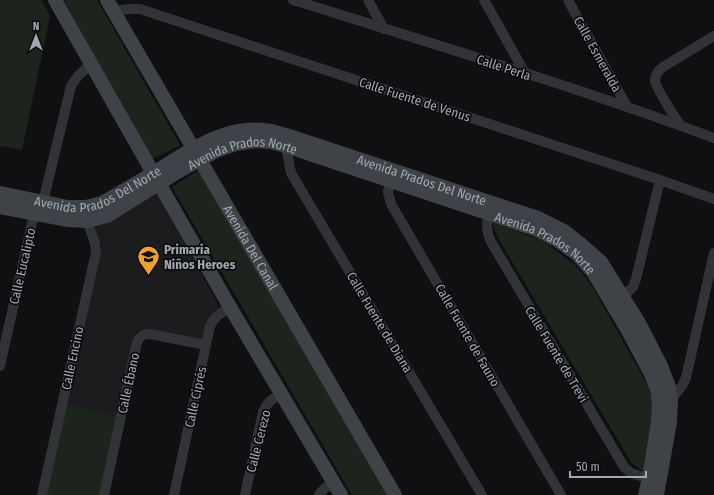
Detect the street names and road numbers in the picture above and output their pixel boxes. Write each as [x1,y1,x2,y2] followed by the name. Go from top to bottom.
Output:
[571,14,625,95] street label: Calle Esmeralda
[475,52,533,83] street label: Calle Perla
[357,74,473,125] street label: Calle Fuente de Venus
[185,134,299,173] street label: Avenida Prados Norte
[355,152,488,208] street label: Avenida Prados Del Norte
[33,163,164,215] street label: Avenida Prados Del Norte
[220,202,281,293] street label: Avenida Del Canal
[493,209,598,277] street label: Avenida Prados Norte
[6,226,39,306] street label: Calle Eucalipto
[344,269,416,375] street label: Calle Fuente de Diana
[432,281,503,389] street label: Calle Fuente de Fauno
[522,303,591,405] street label: Calle Fuente de Trevi
[58,325,87,391] street label: Calle Encino
[115,351,142,415] street label: Calle Ébano
[182,365,209,429] street label: Calle Ciprés
[243,408,274,474] street label: Calle Cerezo

